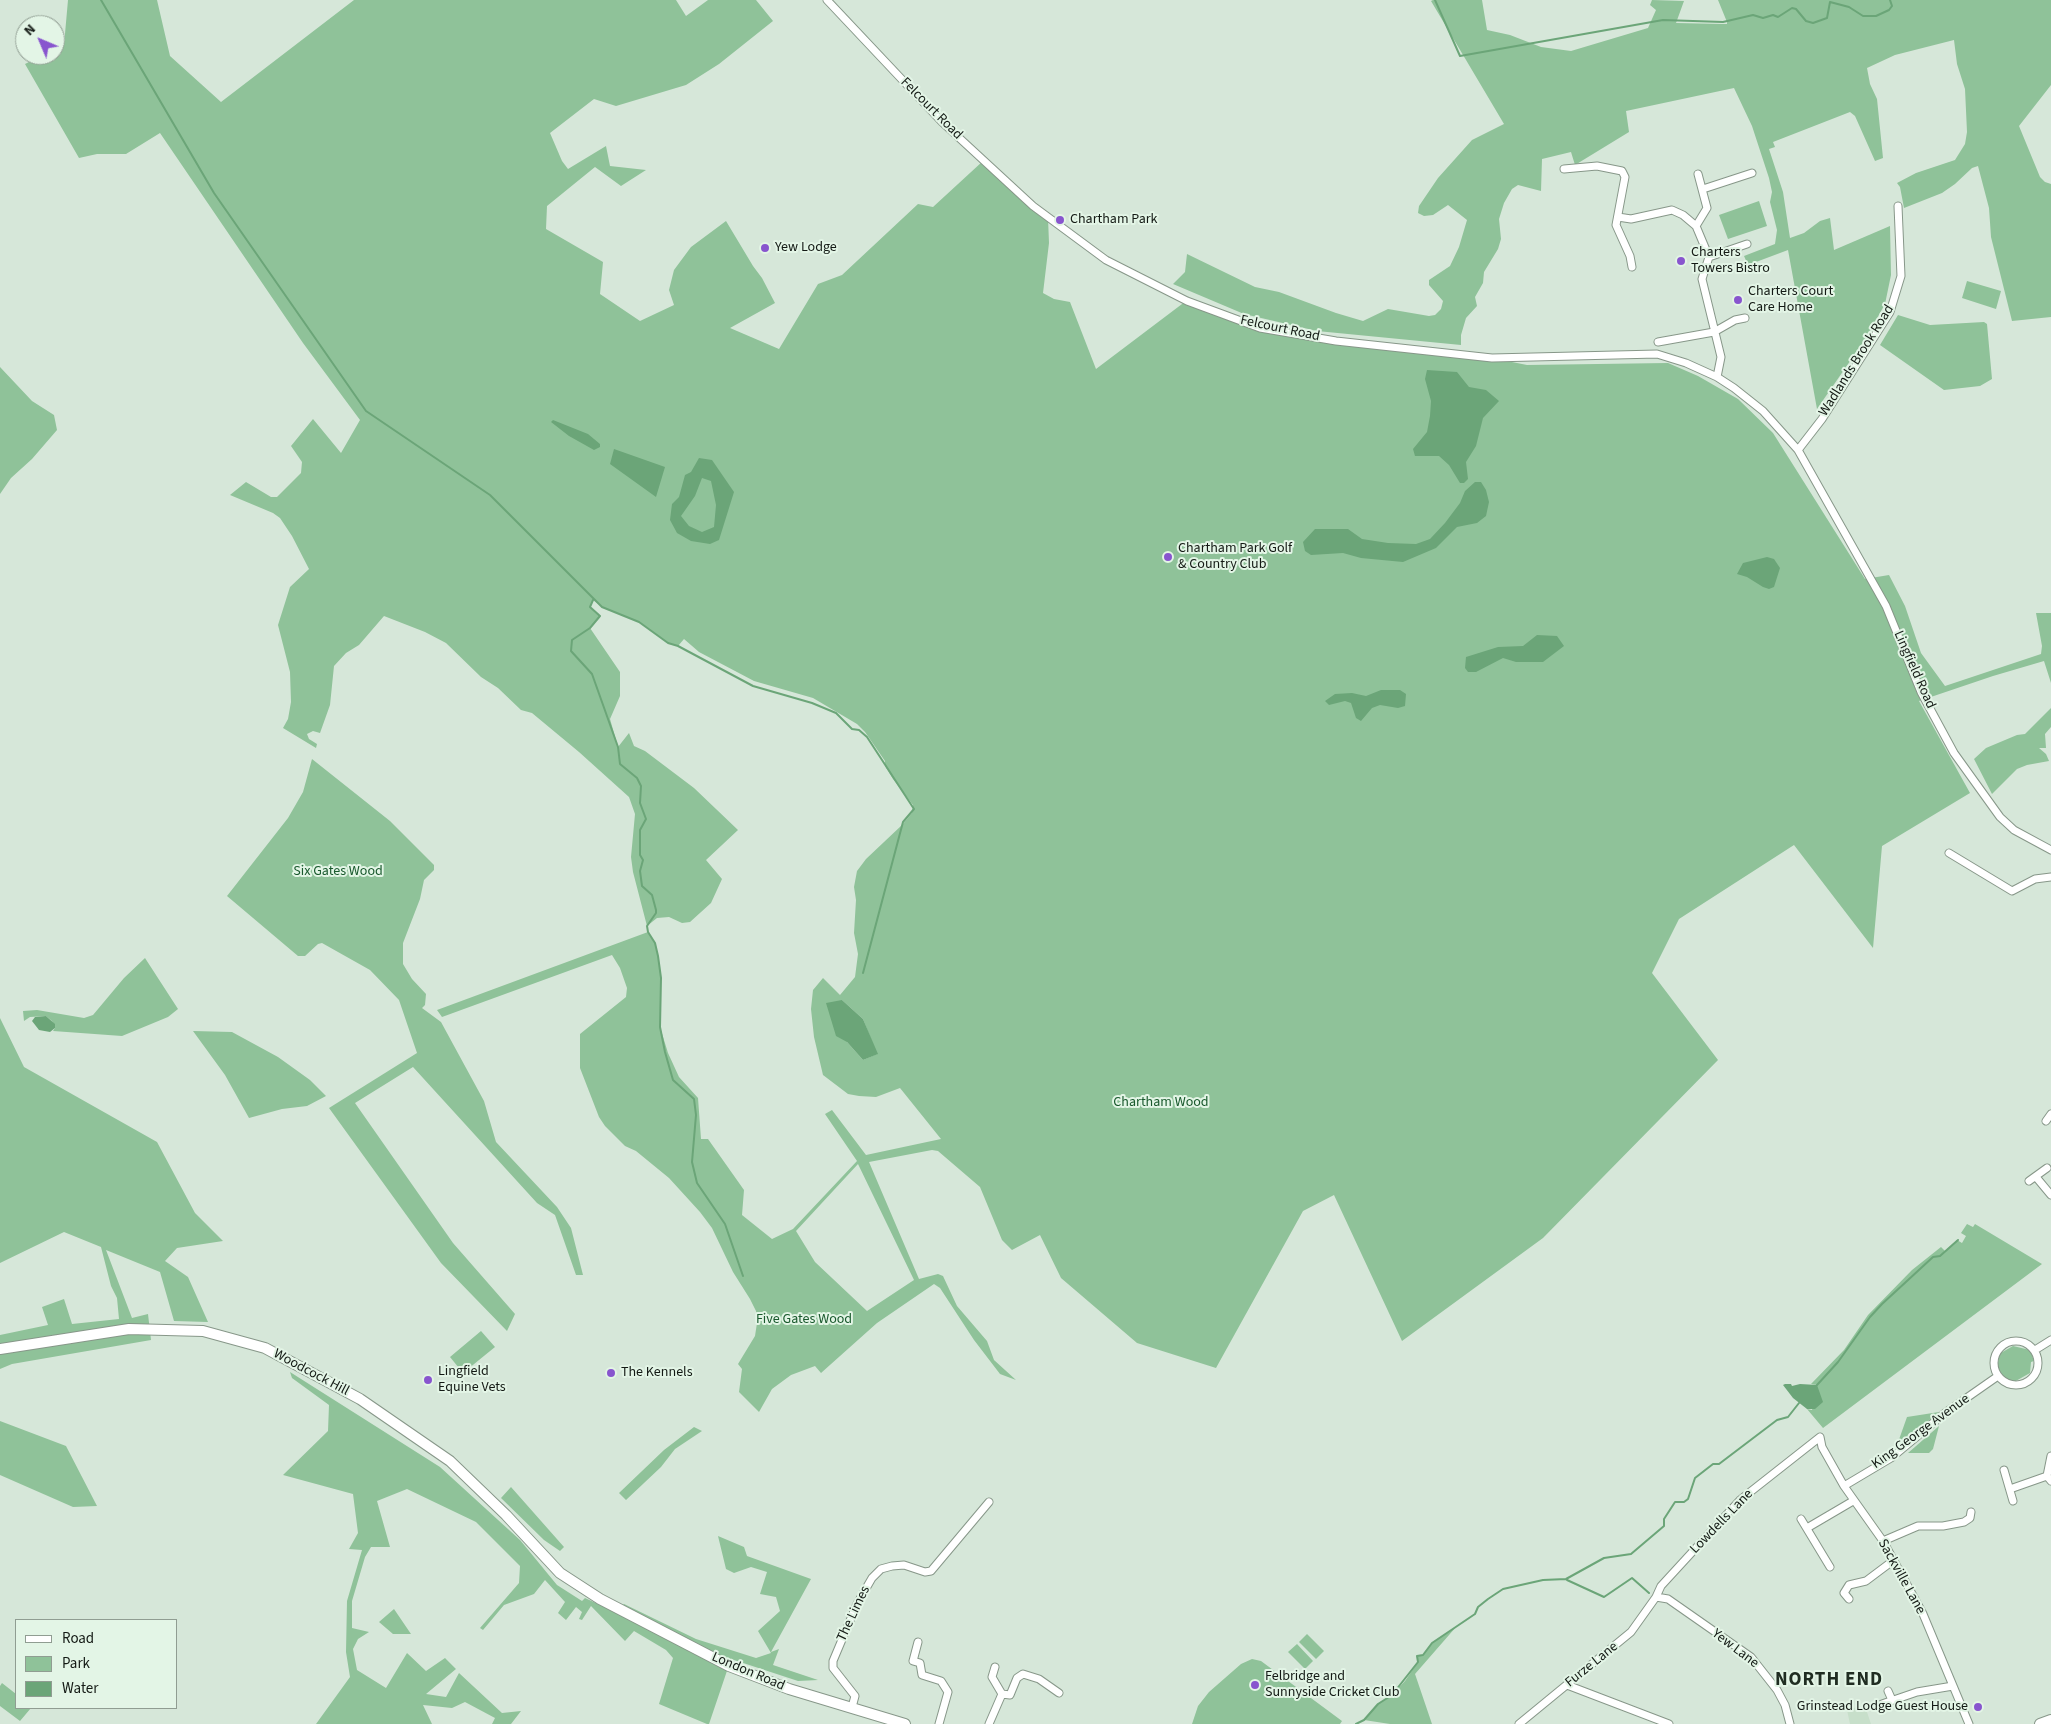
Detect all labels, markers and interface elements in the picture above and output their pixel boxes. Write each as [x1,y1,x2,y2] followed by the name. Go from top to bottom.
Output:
[15,15,65,65] north arrow
[20,20,40,40] text: N
[896,74,966,144] street label: Felcourt Road
[1070,212,1158,228] place label: Chartham Park
[1054,214,1066,226] marker: Chartham Park
[775,240,837,256] place label: Yew Lodge
[759,242,771,254] marker: Yew Lodge
[1691,245,1770,278] place label: Charters Towers Bistro
[1675,255,1687,267] marker: Charters Towers Bistro
[1748,284,1833,316] place label: Charters Court Care Home
[1732,294,1744,306] marker: Charters Court Care Home
[1816,302,1898,420] street label: Wadlands Brook Road
[1239,312,1321,346] street label: Felcourt Road
[1178,541,1292,574] place label: Chartham Park Golf & Country Club
[1162,551,1174,563] marker: Chartham Park Golf & Country Club
[1889,628,1939,712] street label: Lingfield Road
[293,864,383,880] park label: Six Gates Wood
[1113,1095,1209,1111] park label: Chartham Wood
[756,1312,852,1328] park label: Five Gates Wood
[270,1346,352,1400] street label: Woodcock Hill
[438,1364,506,1396] place label: Lingfield Equine Vets
[621,1365,693,1381] place label: The Kennels
[605,1367,617,1379] marker: The Kennels
[422,1374,434,1386] marker: Lingfield Equine Vets
[1869,1391,1973,1473] street label: King George Avenue
[1687,1486,1757,1558] street label: Lowdells Lane
[1873,1537,1929,1617] street label: Sackville Lane
[834,1583,874,1645] street label: The Limes
[15,1619,178,1709] legend
[1708,1626,1762,1672] street label: Yew Lane
[62,1628,94,1649] text: Road
[1562,1639,1622,1691] street label: Furze Lane
[709,1649,787,1695] street label: London Road
[62,1653,90,1674] text: Park
[1265,1669,1399,1701] place label: Felbridge and Sunnyside Cricket Club
[1774,1670,1884,1692] district label: NORTH END
[62,1678,98,1699] text: Water
[1249,1679,1261,1691] marker: Felbridge and Sunnyside Cricket Club
[1797,1699,1968,1715] place label: Grinstead Lodge Guest House
[1972,1701,1984,1713] marker: Grinstead Lodge Guest House

